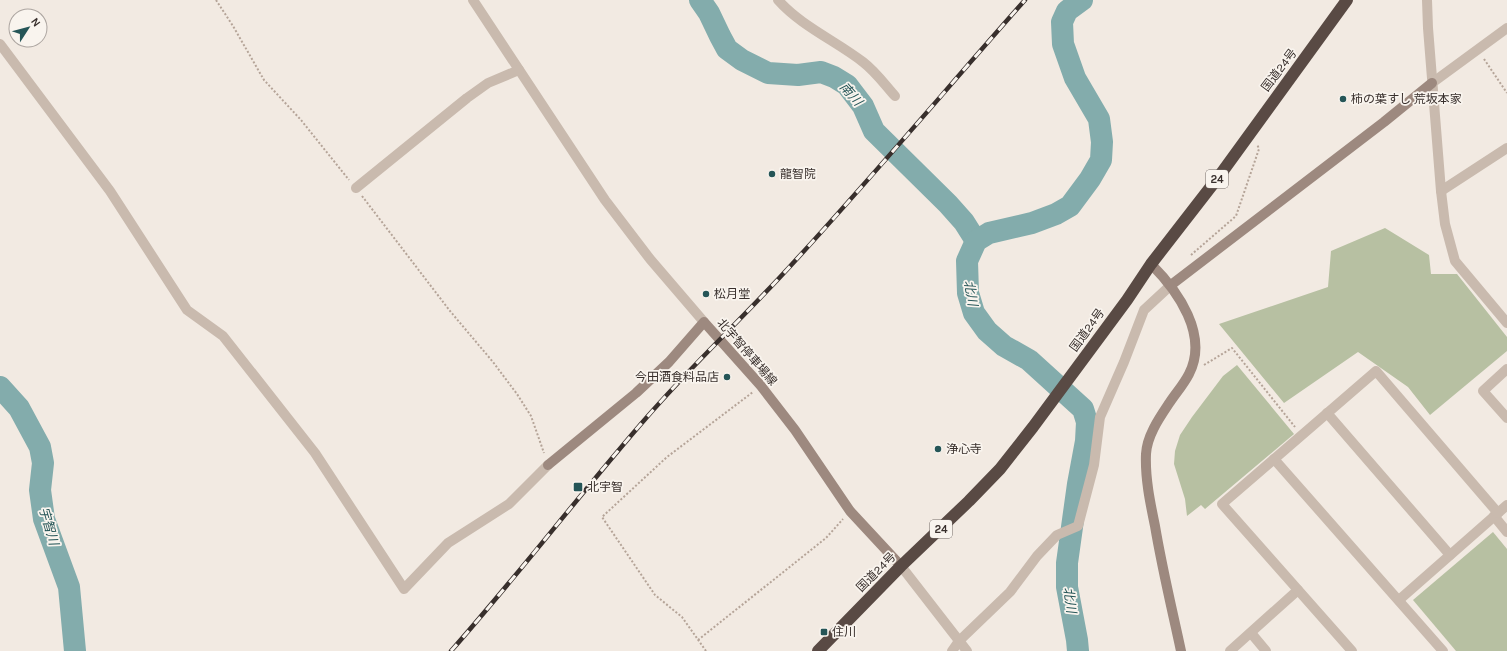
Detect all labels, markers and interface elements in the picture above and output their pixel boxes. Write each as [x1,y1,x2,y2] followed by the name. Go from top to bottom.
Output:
[8,8,48,48] north arrow
[28,15,43,29] text: N
[1258,46,1300,94] street label: 国道24号
[837,79,867,110] water label: 南川
[1351,92,1462,106] place label: 柿の葉すし 荒坂本家
[1338,94,1348,104] marker: 柿の葉すし 荒坂本家
[780,167,816,181] place label: 龍智院
[767,169,777,179] marker: 龍智院
[1206,170,1228,188] road number: 24
[961,279,981,309] water label: 北川
[714,287,750,301] place label: 松月堂
[701,289,711,299] marker: 松月堂
[1067,306,1107,354] street label: 国道24号
[714,316,780,388] street label: 北宇智停車場線
[635,370,719,384] place label: 今田酒食料品店
[722,372,732,382] marker: 今田酒食料品店
[946,442,982,456] place label: 浄心寺
[933,444,943,454] marker: 浄心寺
[587,480,623,494] place label: 北宇智
[572,481,584,493] marker: 北宇智
[36,505,62,549] water label: 宇智川
[930,520,952,538] road number: 24
[853,549,899,595] street label: 国道24号
[1061,586,1080,616] water label: 北川
[832,625,856,639] place label: 住川
[819,627,829,637] marker: 住川

